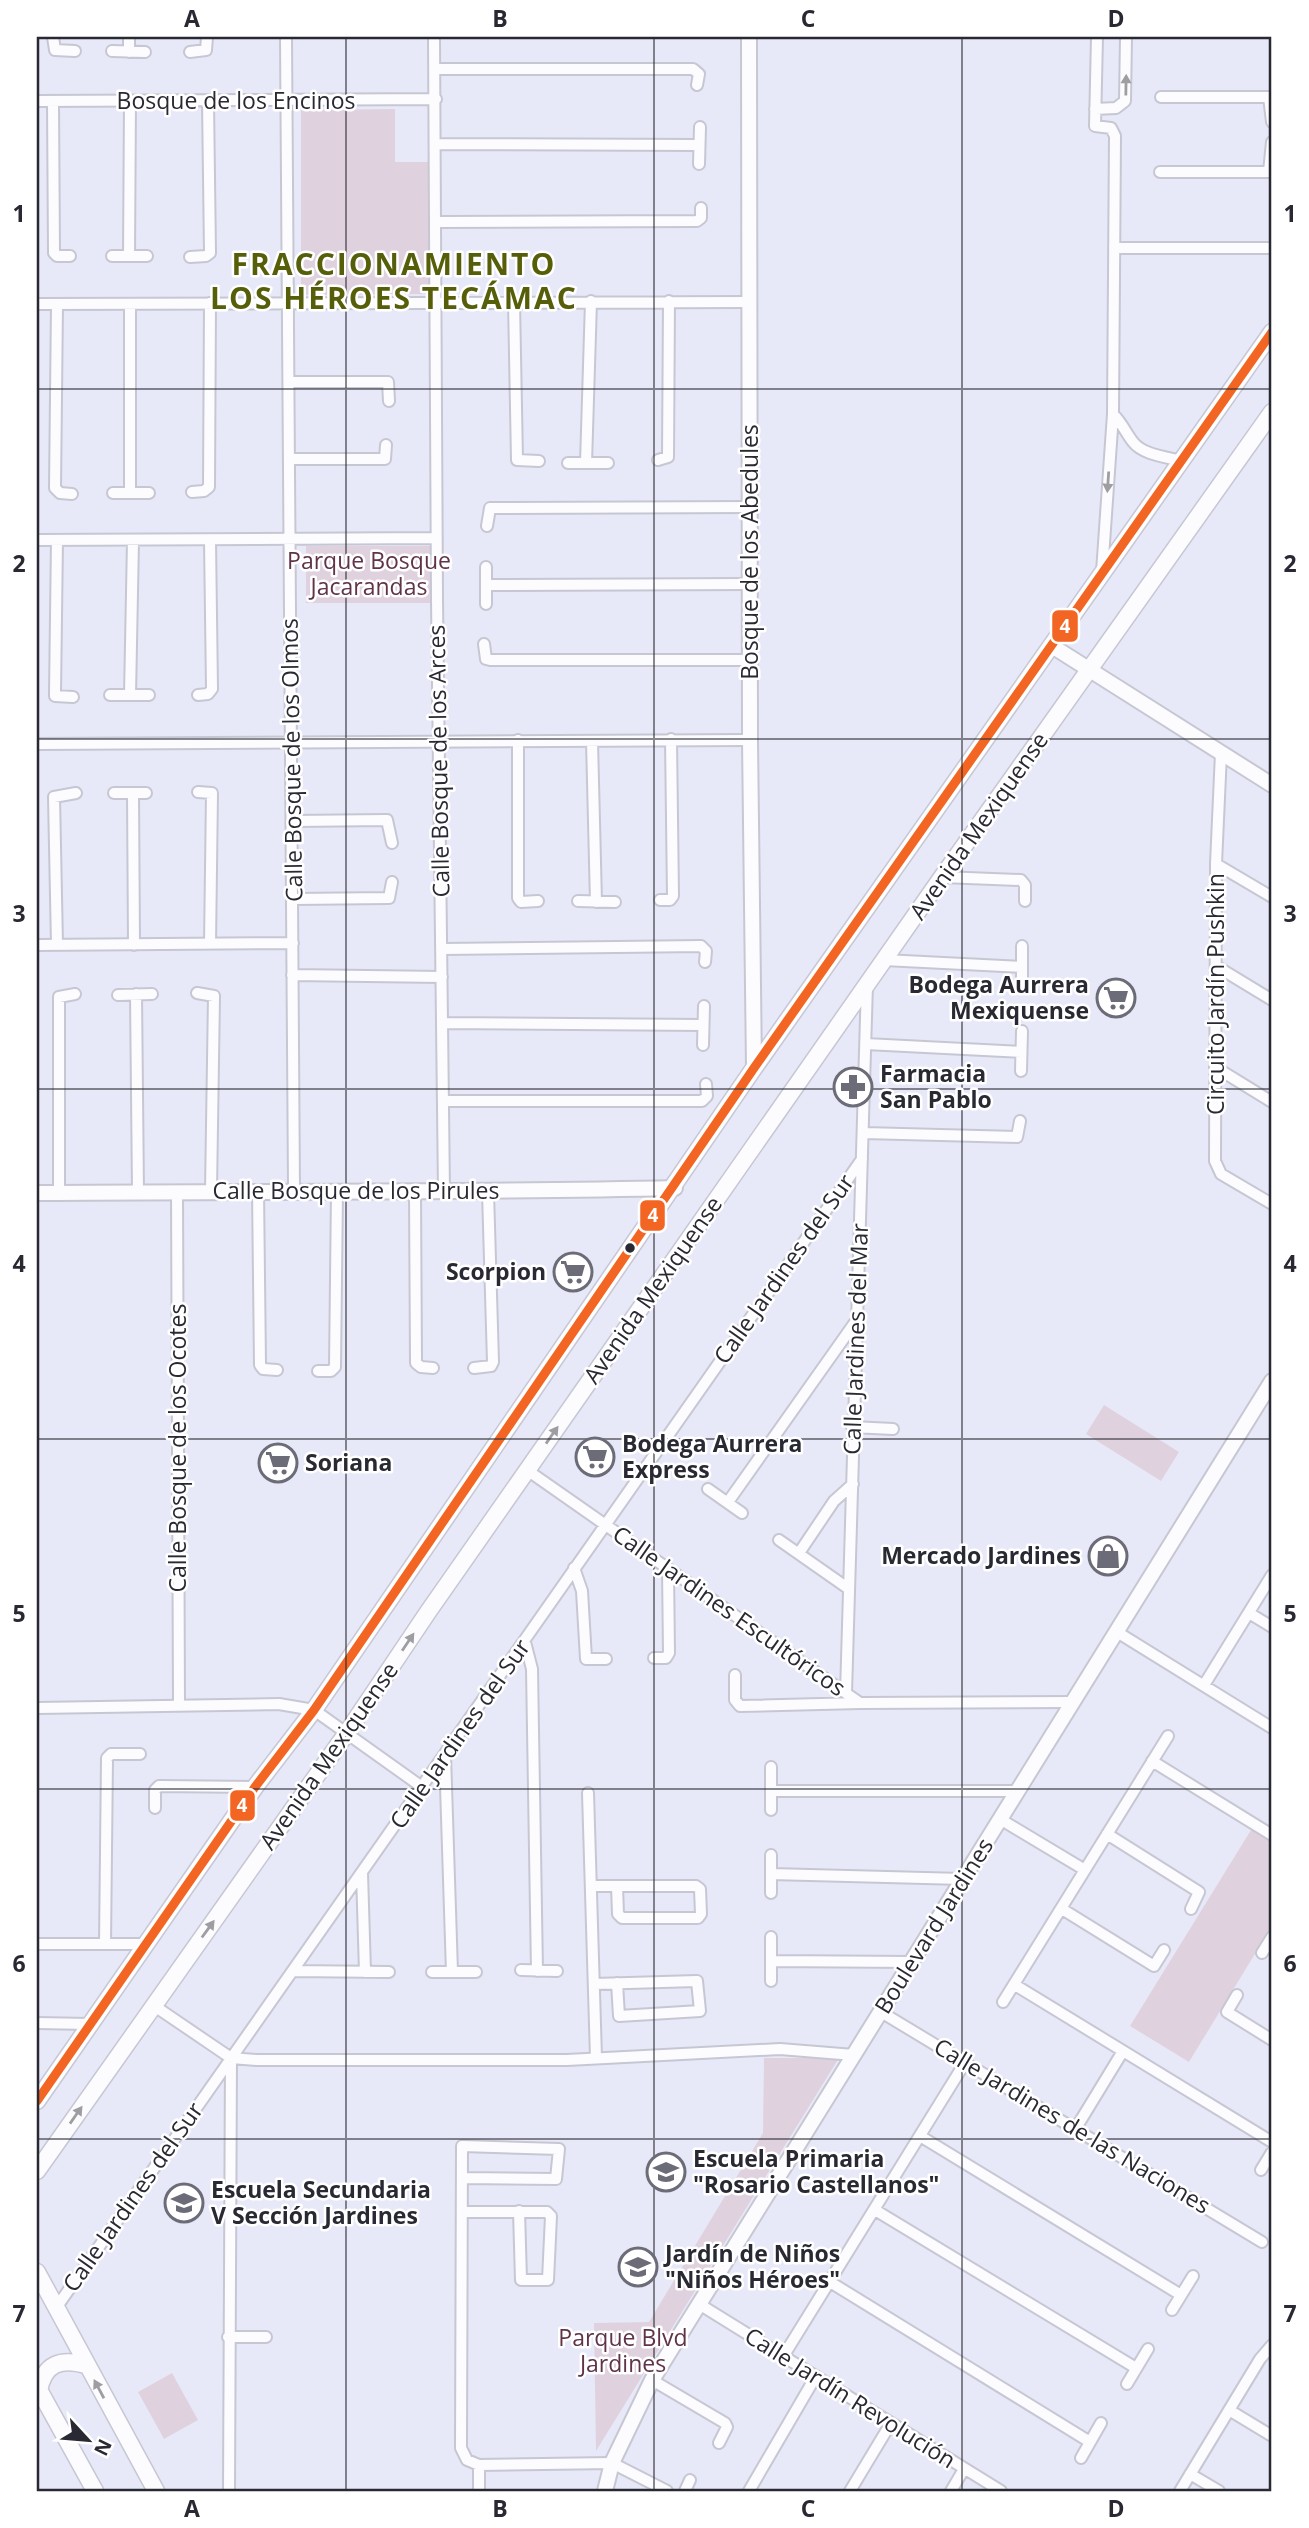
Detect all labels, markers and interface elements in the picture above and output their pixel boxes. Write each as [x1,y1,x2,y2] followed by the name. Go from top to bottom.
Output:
[184,2,200,34] text: A
[492,2,508,34] text: B
[801,2,815,34] text: C
[1107,2,1125,34] text: D
[1120,74,1132,96] one-way arrow
[117,84,355,116] street label: Bosque de los Encinos
[12,197,26,229] text: 1
[1283,197,1297,229] text: 1
[210,243,578,318] district label: FRACCIONAMIENTO LOS HÉROES TECÁMAC
[733,424,765,680] street label: Bosque de los Abedules
[1103,471,1114,493] one-way arrow
[287,544,451,602] park label: Parque Bosque Jacarandas
[12,547,26,579] text: 2
[1283,547,1297,579] text: 2
[1051,609,1079,643] line badge: 4
[1060,613,1071,639] text: 4
[273,618,309,902] street label: Calle Bosque de los Olmos
[420,624,456,898] street label: Calle Bosque de los Arces
[901,725,1055,926] street label: Avenida Mexiquense
[1199,873,1231,1115] street label: Circuito Jardín Pushkin
[12,897,26,929] text: 3
[1283,897,1297,929] text: 3
[909,968,1089,1026] place label: Bodega Aurrera Mexiquense
[1095,977,1137,1019] supermarket icon: Bodega Aurrera Mexiquense
[880,1057,992,1115] place label: Farmacia San Pablo
[832,1066,874,1108] pharmacy icon: Farmacia San Pablo
[706,1167,861,1370] street label: Calle Jardines del Sur
[213,1174,499,1206] street label: Calle Bosque de los Pirules
[575,1189,729,1390] street label: Avenida Mexiquense
[639,1199,666,1232] line badge: 4
[648,1202,659,1228] text: 4
[835,1222,875,1455] street label: Calle Jardines del Mar
[623,1241,637,1255] unlabelled marker
[12,1247,26,1279] text: 4
[1283,1247,1297,1279] text: 4
[552,1251,594,1293] supermarket icon: Scorpion
[446,1255,546,1287] place label: Scorpion
[161,1304,193,1592] street label: Calle Bosque de los Ocotes
[545,1426,558,1445] one-way arrow
[622,1427,803,1485] place label: Bodega Aurrera Express
[574,1436,616,1478] supermarket icon: Bodega Aurrera Express
[257,1442,299,1484] supermarket icon: Soriana
[305,1446,392,1478] place label: Soriana
[607,1517,852,1703] street label: Calle Jardines Escultóricos
[1087,1535,1129,1577] shop icon: Mercado Jardines
[881,1539,1081,1571] place label: Mercado Jardines
[12,1597,26,1629] text: 5
[1283,1597,1297,1629] text: 5
[382,1632,537,1835] street label: Calle Jardines del Sur
[401,1632,414,1652] one-way arrow
[251,1655,405,1856] street label: Avenida Mexiquense
[229,1789,256,1822] line badge: 4
[237,1792,248,1818] text: 4
[866,1832,1000,2019] street label: Boulevard Jardines
[200,1920,214,1938] one-way arrow
[12,1947,26,1979] text: 6
[1283,1947,1297,1979] text: 6
[928,2030,1217,2221] street label: Calle Jardines de las Naciones
[55,2095,210,2298] street label: Calle Jardines del Sur
[69,2106,83,2124] one-way arrow
[693,2142,939,2200] place label: Escuela Primaria "Rosario Castellanos"
[645,2151,687,2193] school or university icon: Escuela Primaria "Rosario Castellanos"
[211,2173,431,2231] place label: Escuela Secundaria V Sección Jardines
[163,2182,205,2224] school or university icon: Escuela Secundaria V Sección Jardines
[663,2237,840,2295] place label: Jardín de Niños "Niños Héroes"
[617,2246,659,2288] school or university icon: Jardín de Niños "Niños Héroes"
[12,2297,26,2329] text: 7
[1283,2297,1297,2329] text: 7
[739,2319,962,2475] street label: Calle Jardín Revolución
[558,2321,688,2379] park label: Parque Blvd Jardines
[93,2379,105,2399] one-way arrow
[52,2406,122,2476] north arrow
[88,2435,118,2460] text: N
[184,2492,200,2524] text: A
[492,2492,508,2524] text: B
[801,2492,815,2524] text: C
[1107,2492,1125,2524] text: D

